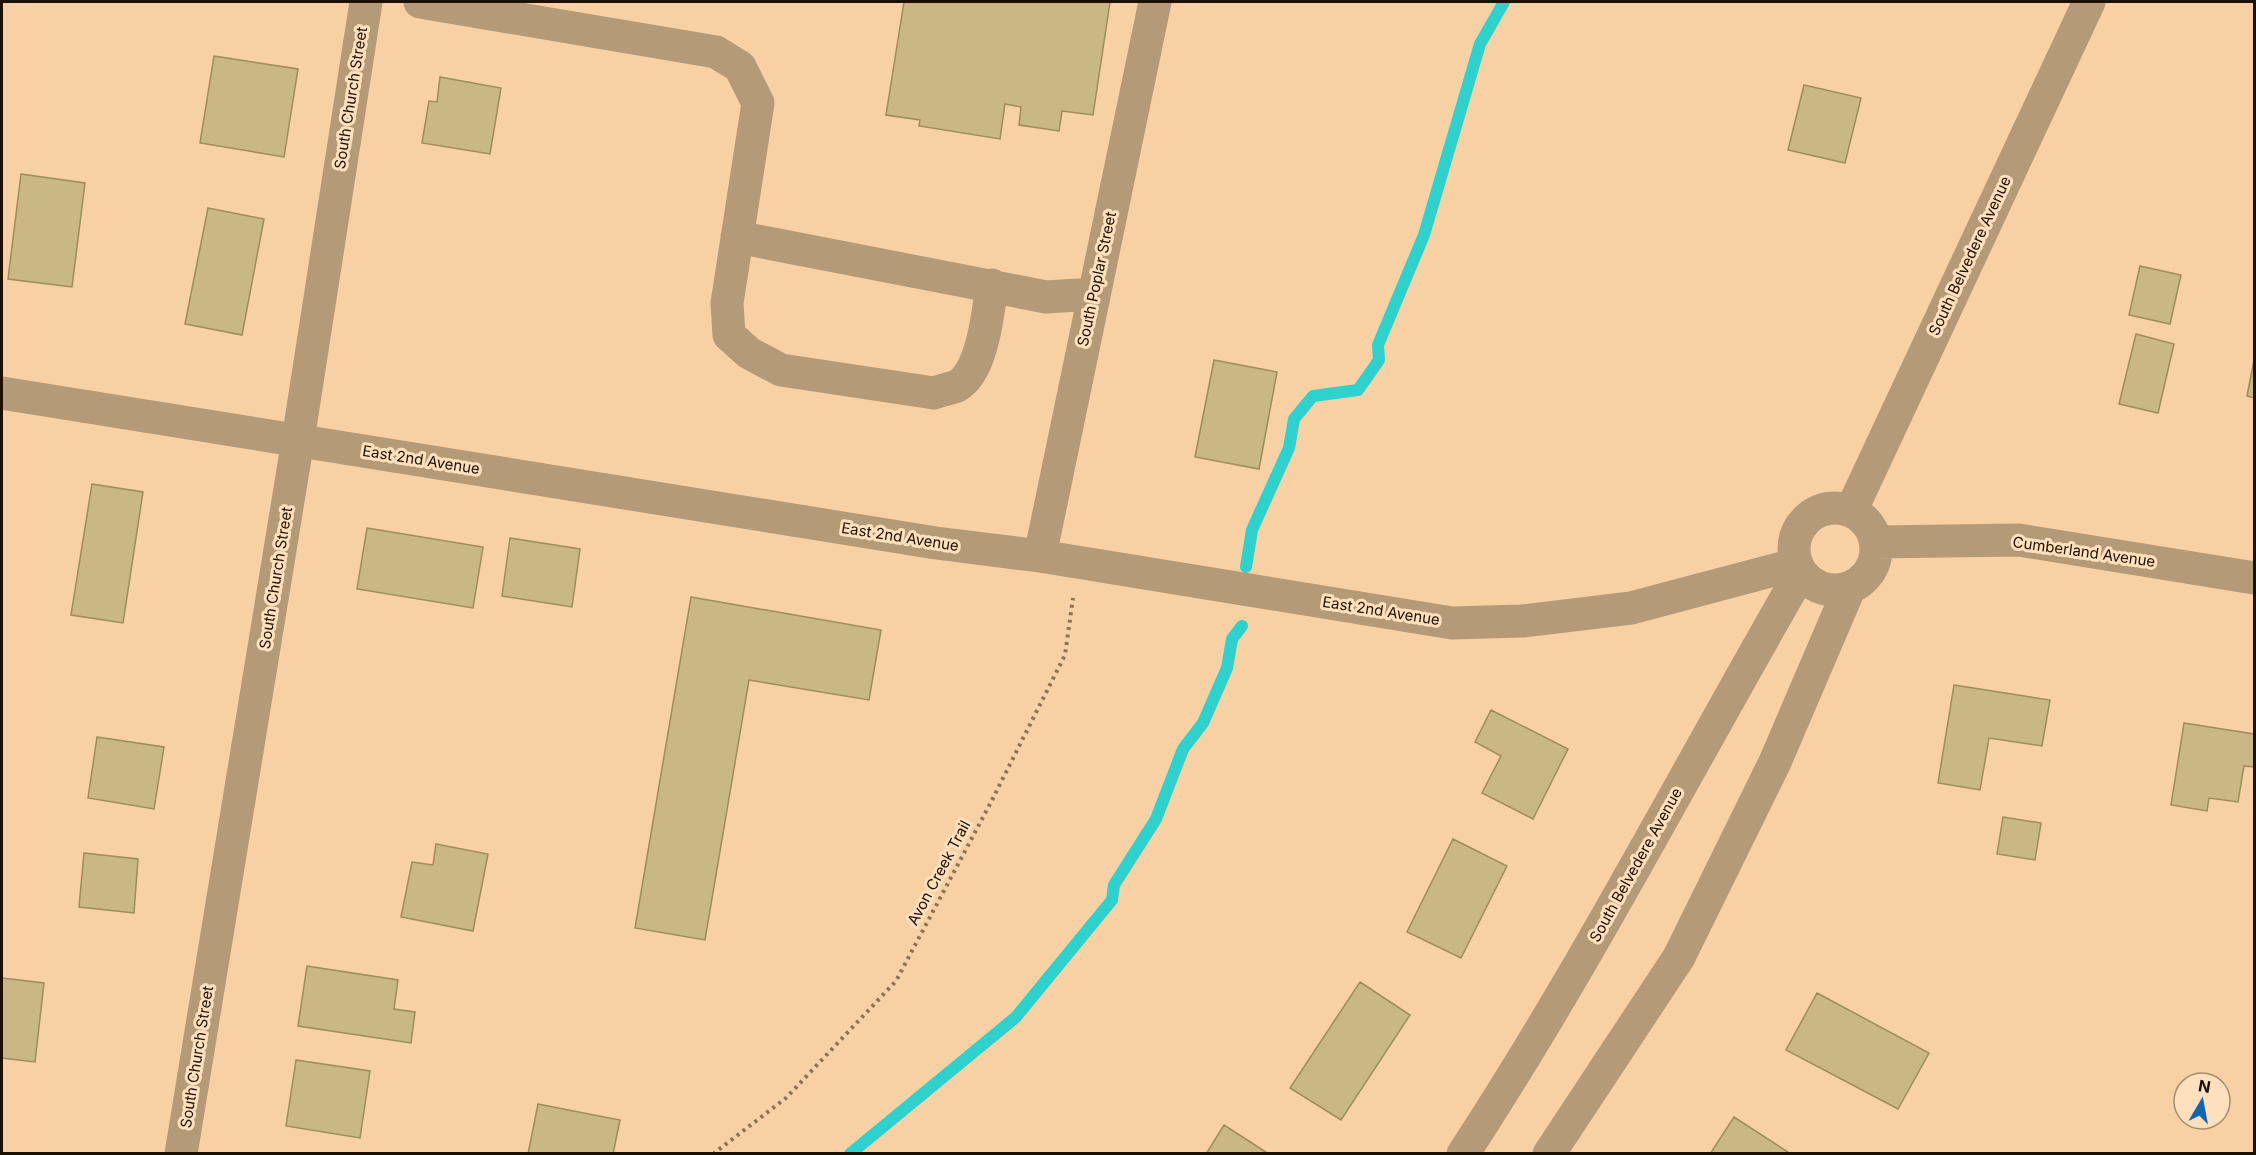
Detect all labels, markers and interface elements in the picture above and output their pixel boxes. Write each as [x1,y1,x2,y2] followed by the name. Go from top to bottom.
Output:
[330,25,371,170] street label: South Church Street
[1924,173,2015,338] street label: South Belvedere Avenue
[1073,210,1120,348] street label: South Poplar Street
[361,441,481,478] street label: East 2nd Avenue
[255,505,296,650] street label: South Church Street
[840,518,960,555] street label: East 2nd Avenue
[2012,532,2157,571] street label: Cumberland Avenue
[1321,592,1441,629] street label: East 2nd Avenue
[1585,784,1686,945] street label: South Belvedere Avenue
[903,817,974,928] street label: Avon Creek Trail
[176,984,217,1129] street label: South Church Street
[2172,1071,2232,1131] north arrow
[2197,1075,2212,1097] text: N

